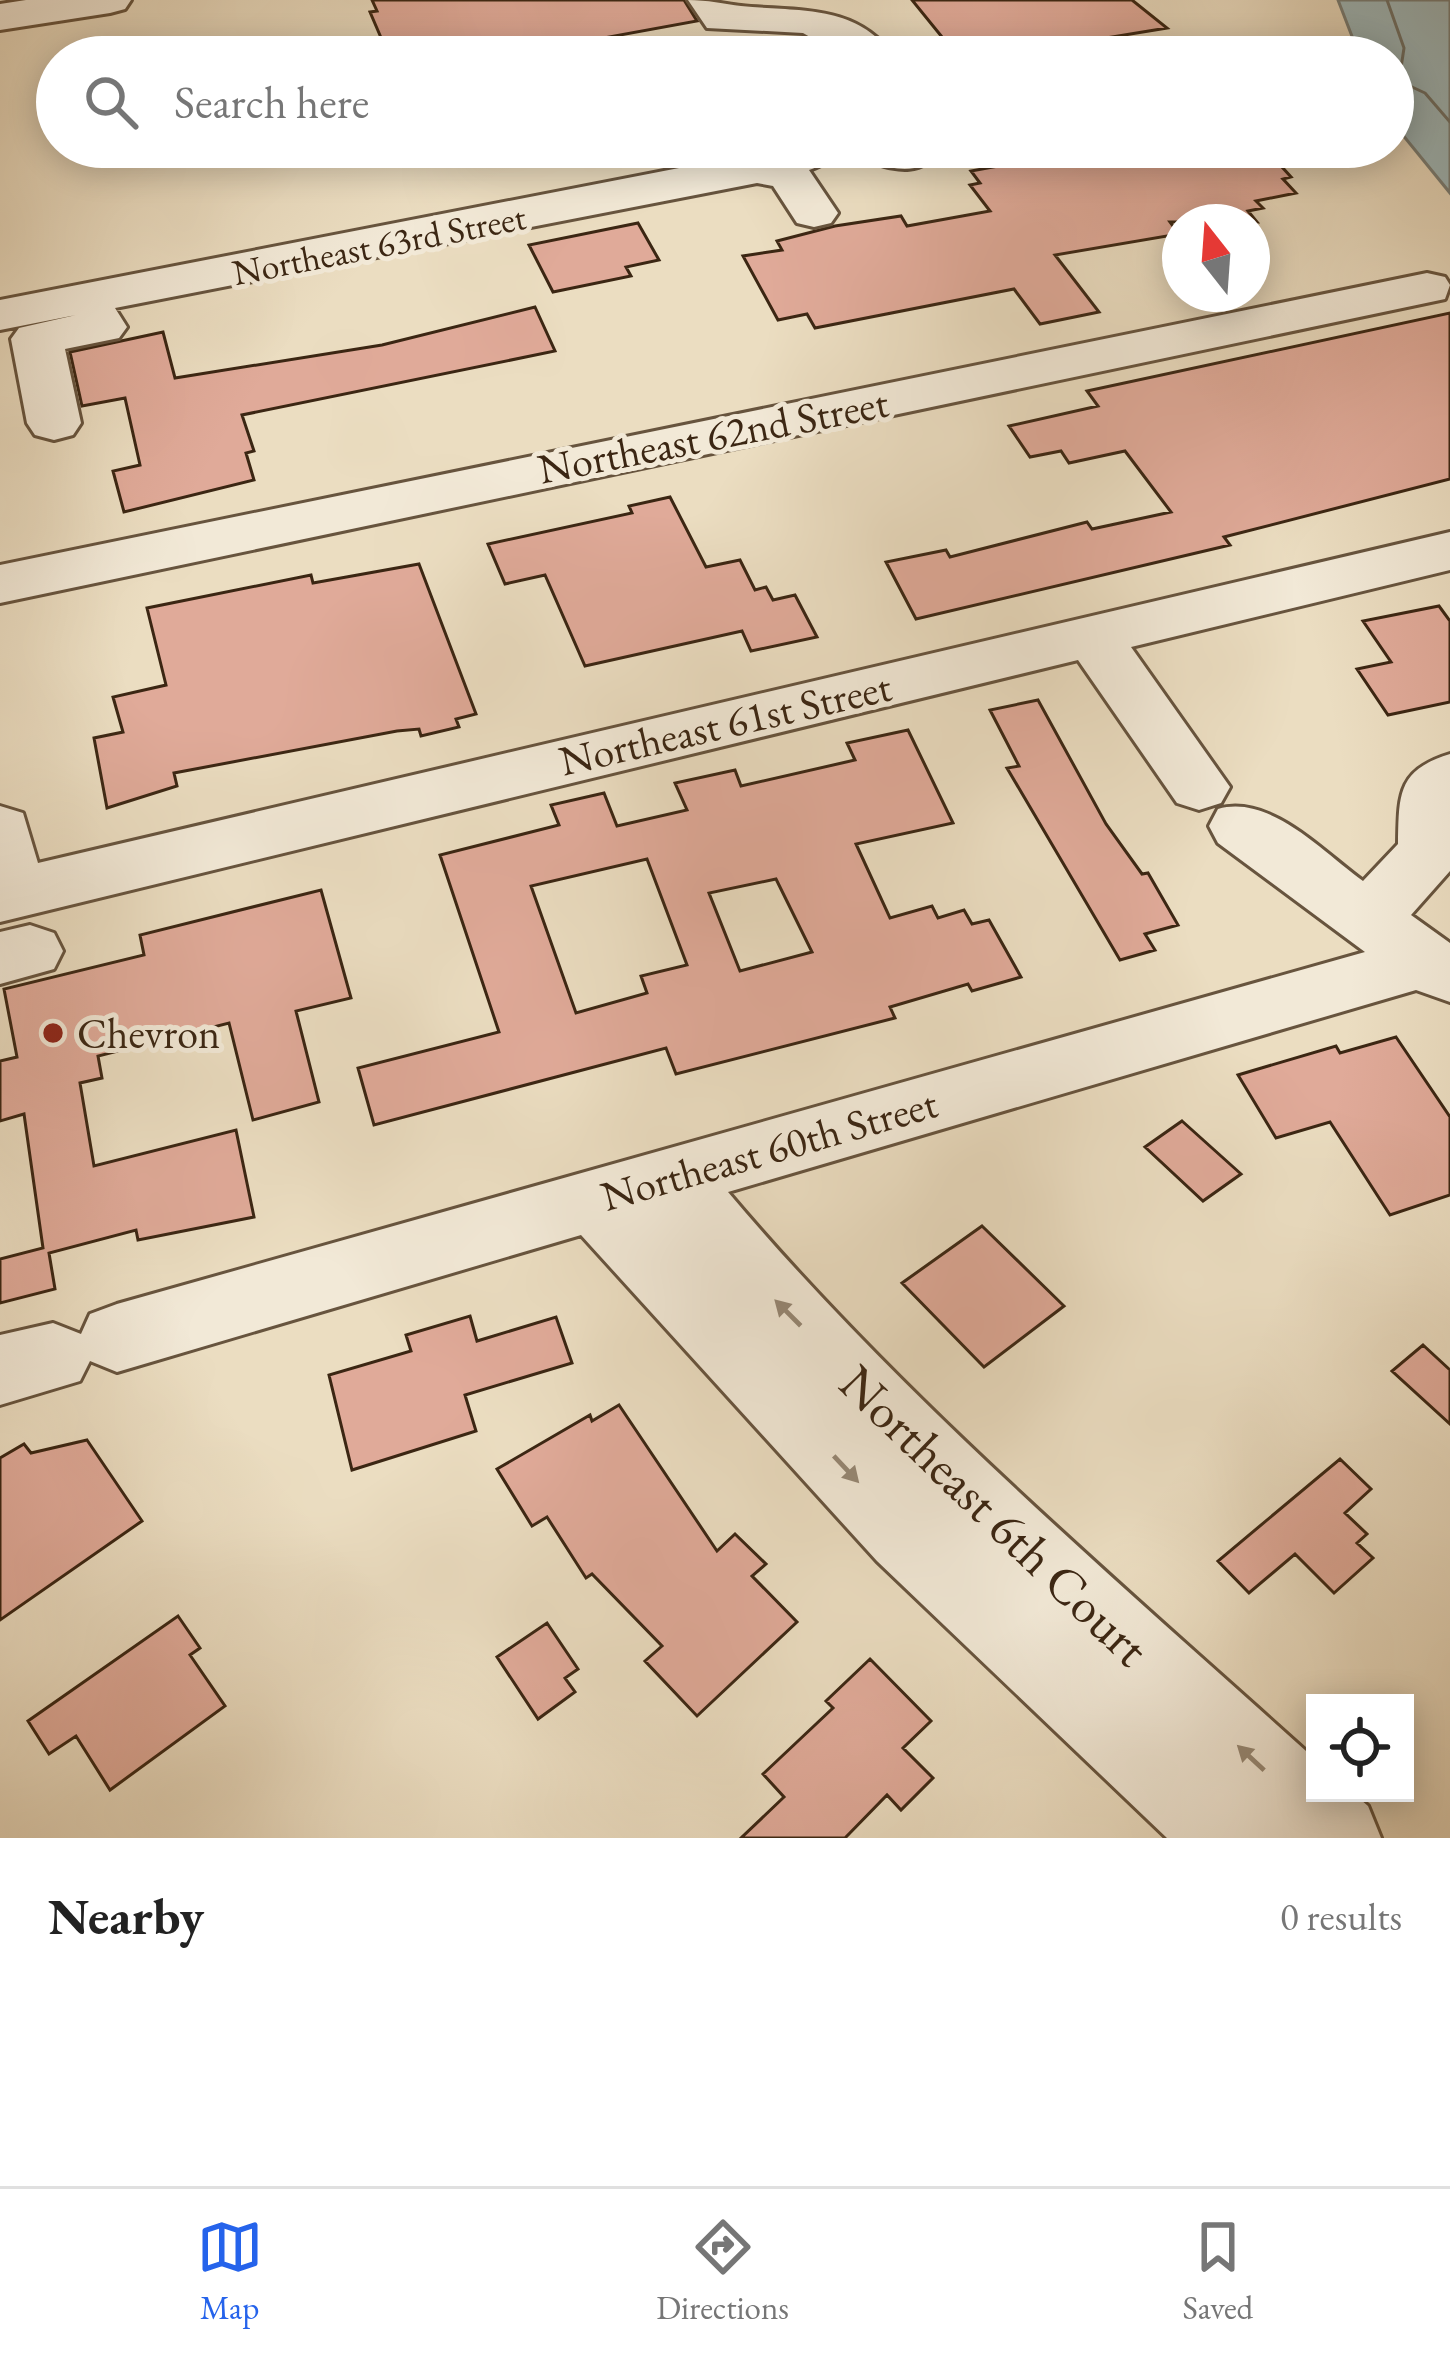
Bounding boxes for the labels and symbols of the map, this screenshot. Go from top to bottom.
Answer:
street label: Northeast 63rd Street [228,193,530,296]
north arrow [1162,204,1270,312]
street label: Northeast 62nd Street [533,375,893,496]
street label: Northeast 61st Street [554,659,896,788]
place label: Chevron [77,1006,220,1061]
marker: Chevron [40,1020,66,1046]
street label: Northeast 60th Street [595,1075,944,1224]
one-way arrow [775,1299,803,1328]
street label: Northeast 6th Court [826,1350,1164,1680]
one-way arrow [831,1454,859,1483]
one-way arrow [1236,1745,1265,1773]

